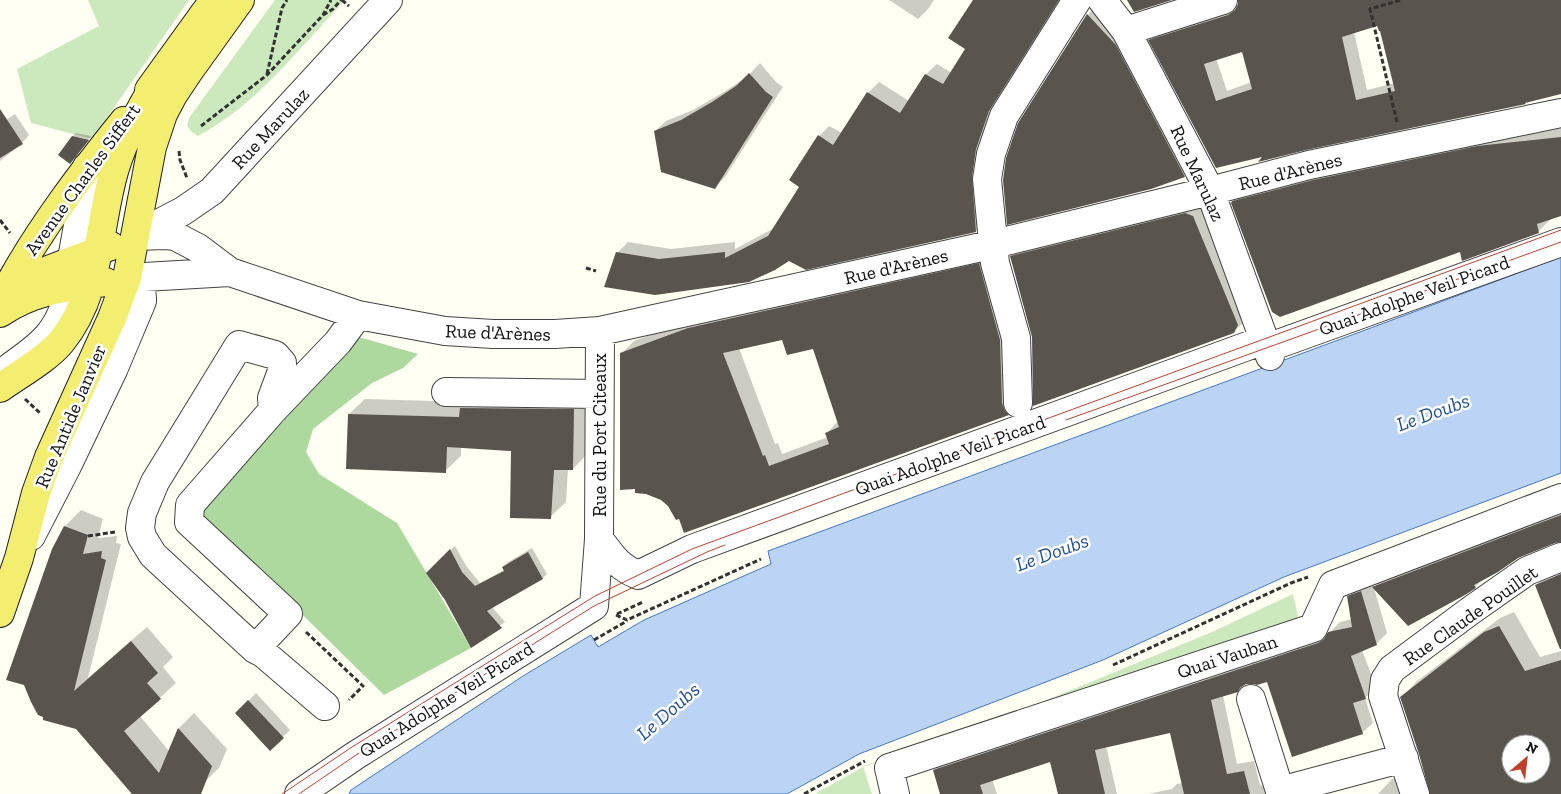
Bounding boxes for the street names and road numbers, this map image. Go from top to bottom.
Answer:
street label: Rue Marulaz [227,83,314,174]
street label: Avenue Charles Siffert [20,99,145,260]
street label: Rue Marulaz [1165,122,1230,225]
street label: Rue d'Arènes [1236,148,1344,195]
street label: Rue d'Arènes [842,243,950,290]
street label: Quai Adolphe Veil Picard [1316,250,1513,341]
street label: Rue d'Arènes [445,319,551,346]
street label: Rue Antide Janvier [30,341,111,491]
street label: Rue du Port Citeaux [588,353,611,517]
street label: Quai Adolphe Veil Picard [852,410,1049,501]
street label: Rue Claude Pouillet [1399,560,1542,670]
street label: Quai Vauban [1174,629,1280,683]
street label: Quai Adolphe Veil Picard [355,636,538,762]

